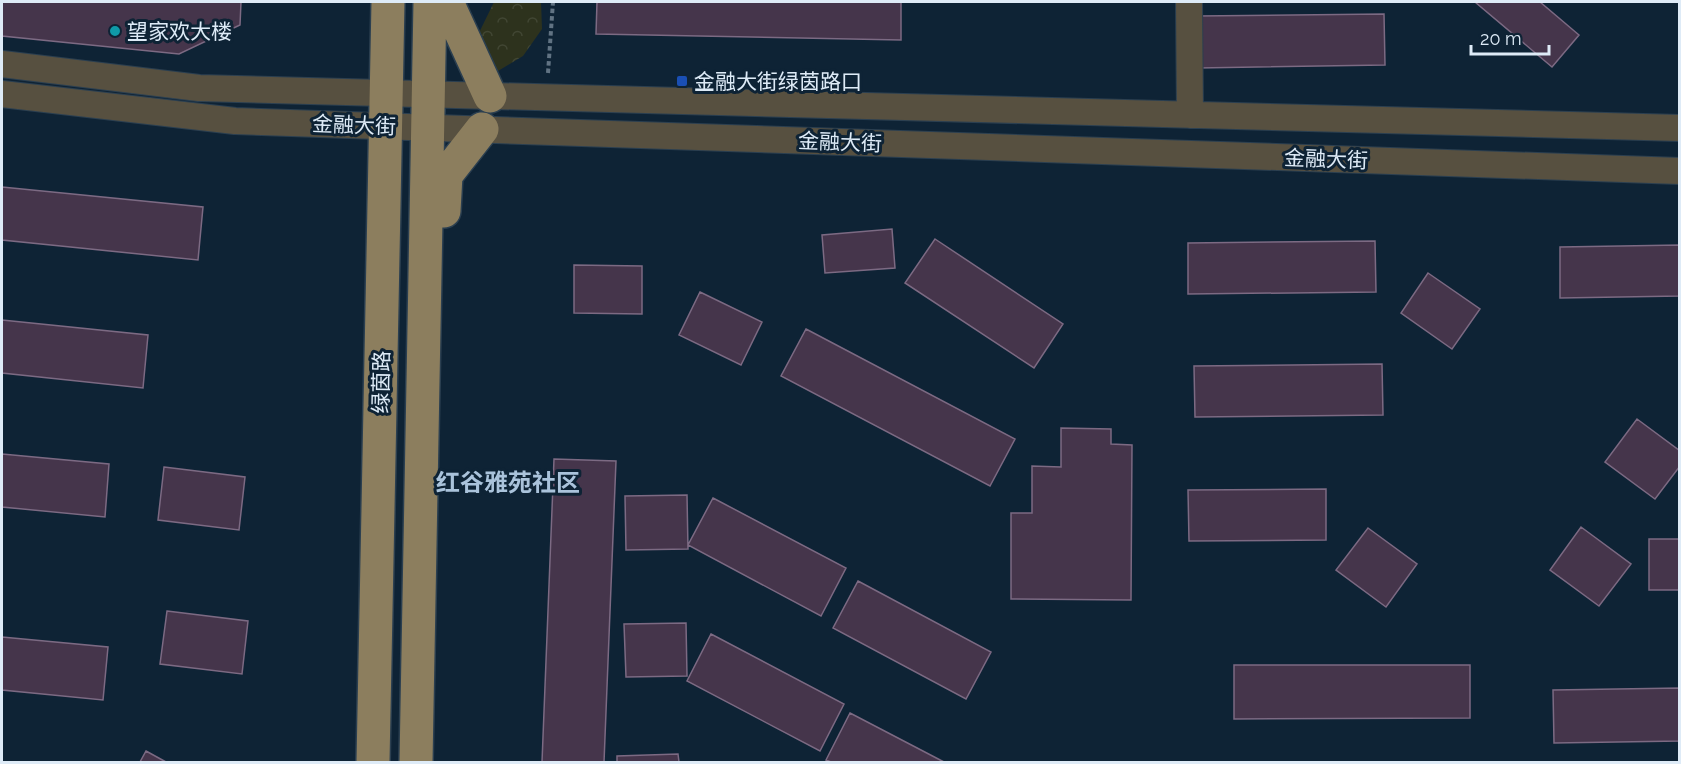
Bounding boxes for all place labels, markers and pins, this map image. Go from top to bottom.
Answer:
place label: 望家欢大楼 [127,19,232,44]
marker: 望家欢大楼 [108,24,122,38]
place label: 金融大街绿茵路口 [694,69,862,94]
marker: 金融大街绿茵路口 [675,74,689,88]

